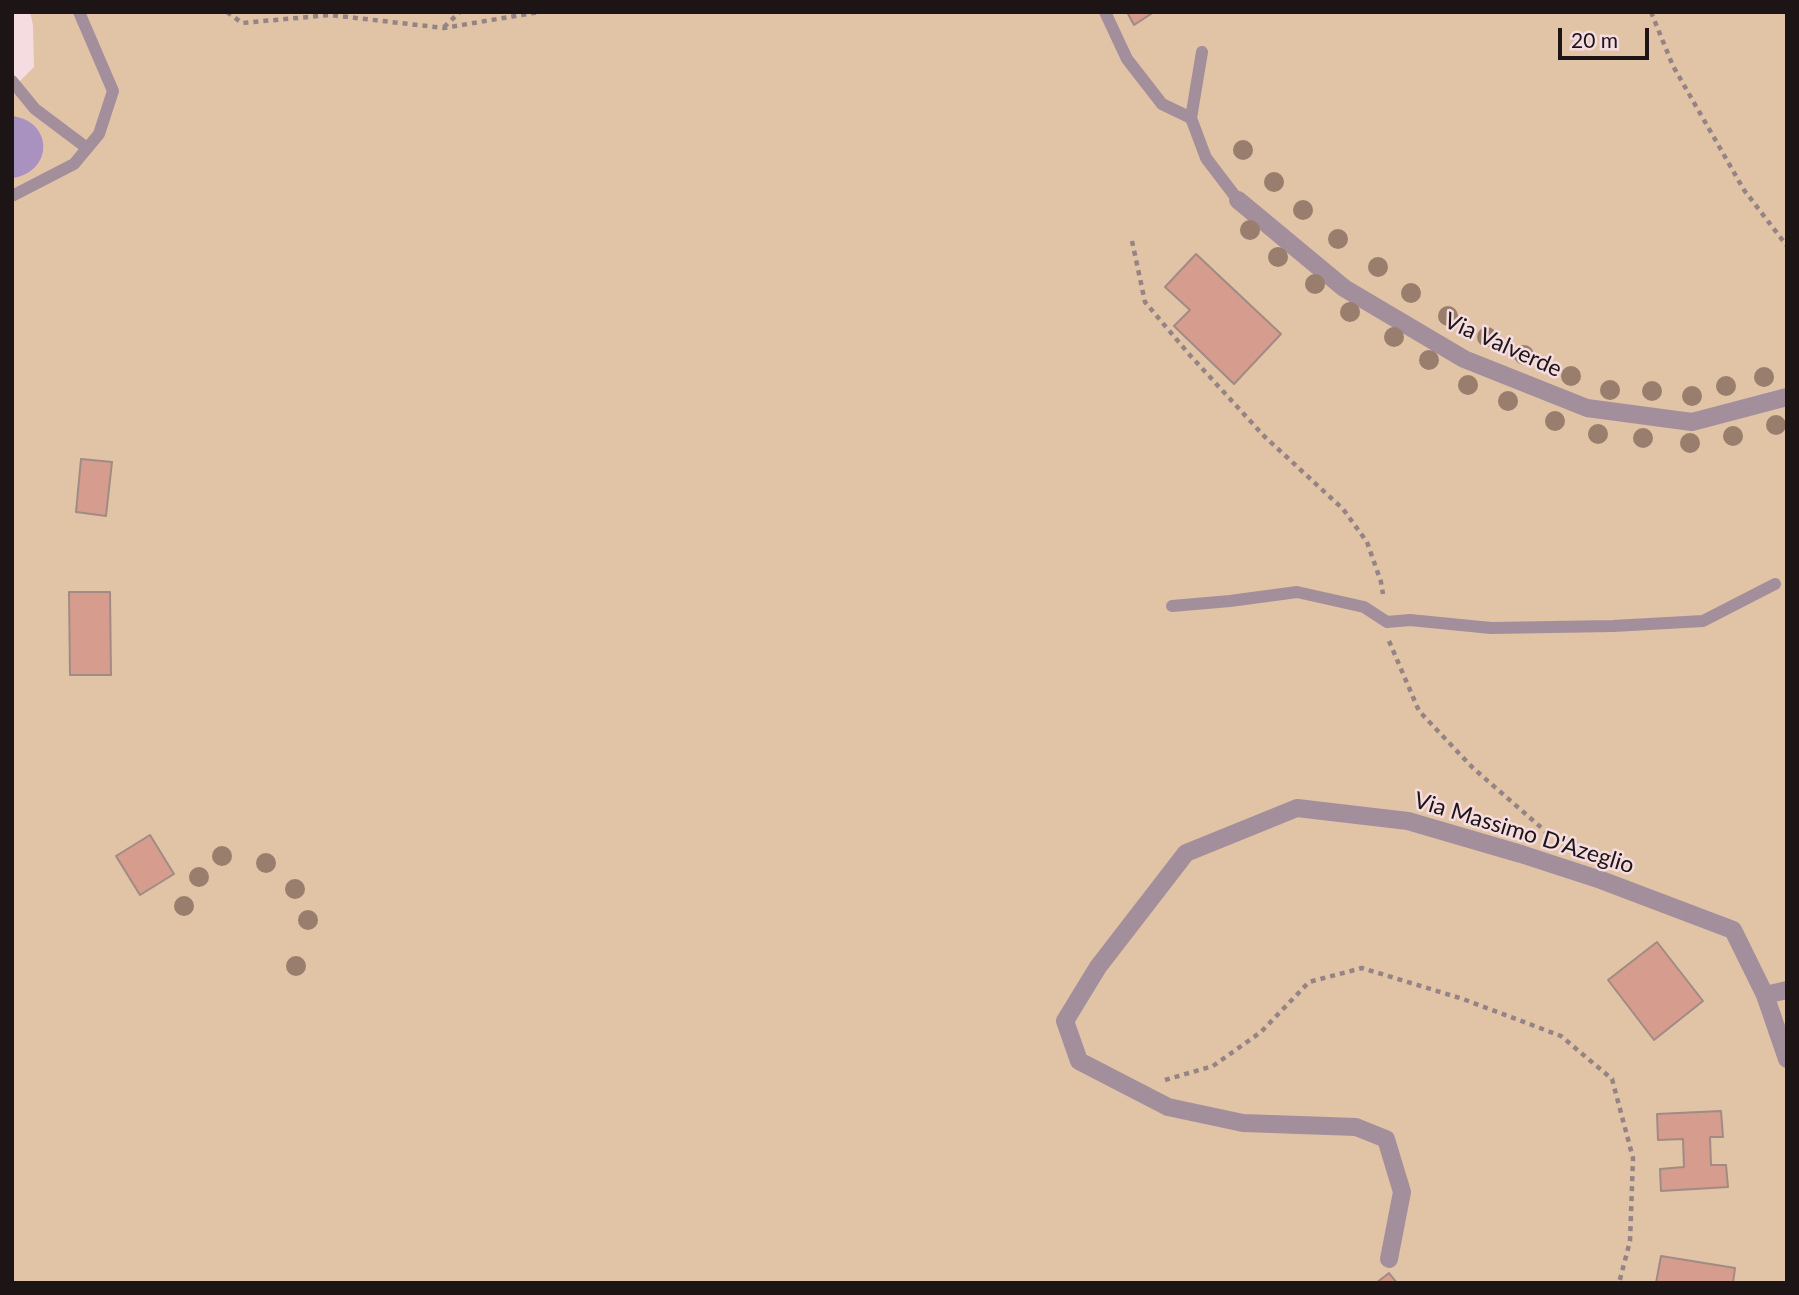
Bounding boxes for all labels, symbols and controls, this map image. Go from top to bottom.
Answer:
scale bar [1561,14,1652,58]
text: 20 m [1571,27,1618,52]
street label: Via Valverde [1440,307,1566,383]
street label: Via Massimo D'Azeglio [1411,786,1637,880]

